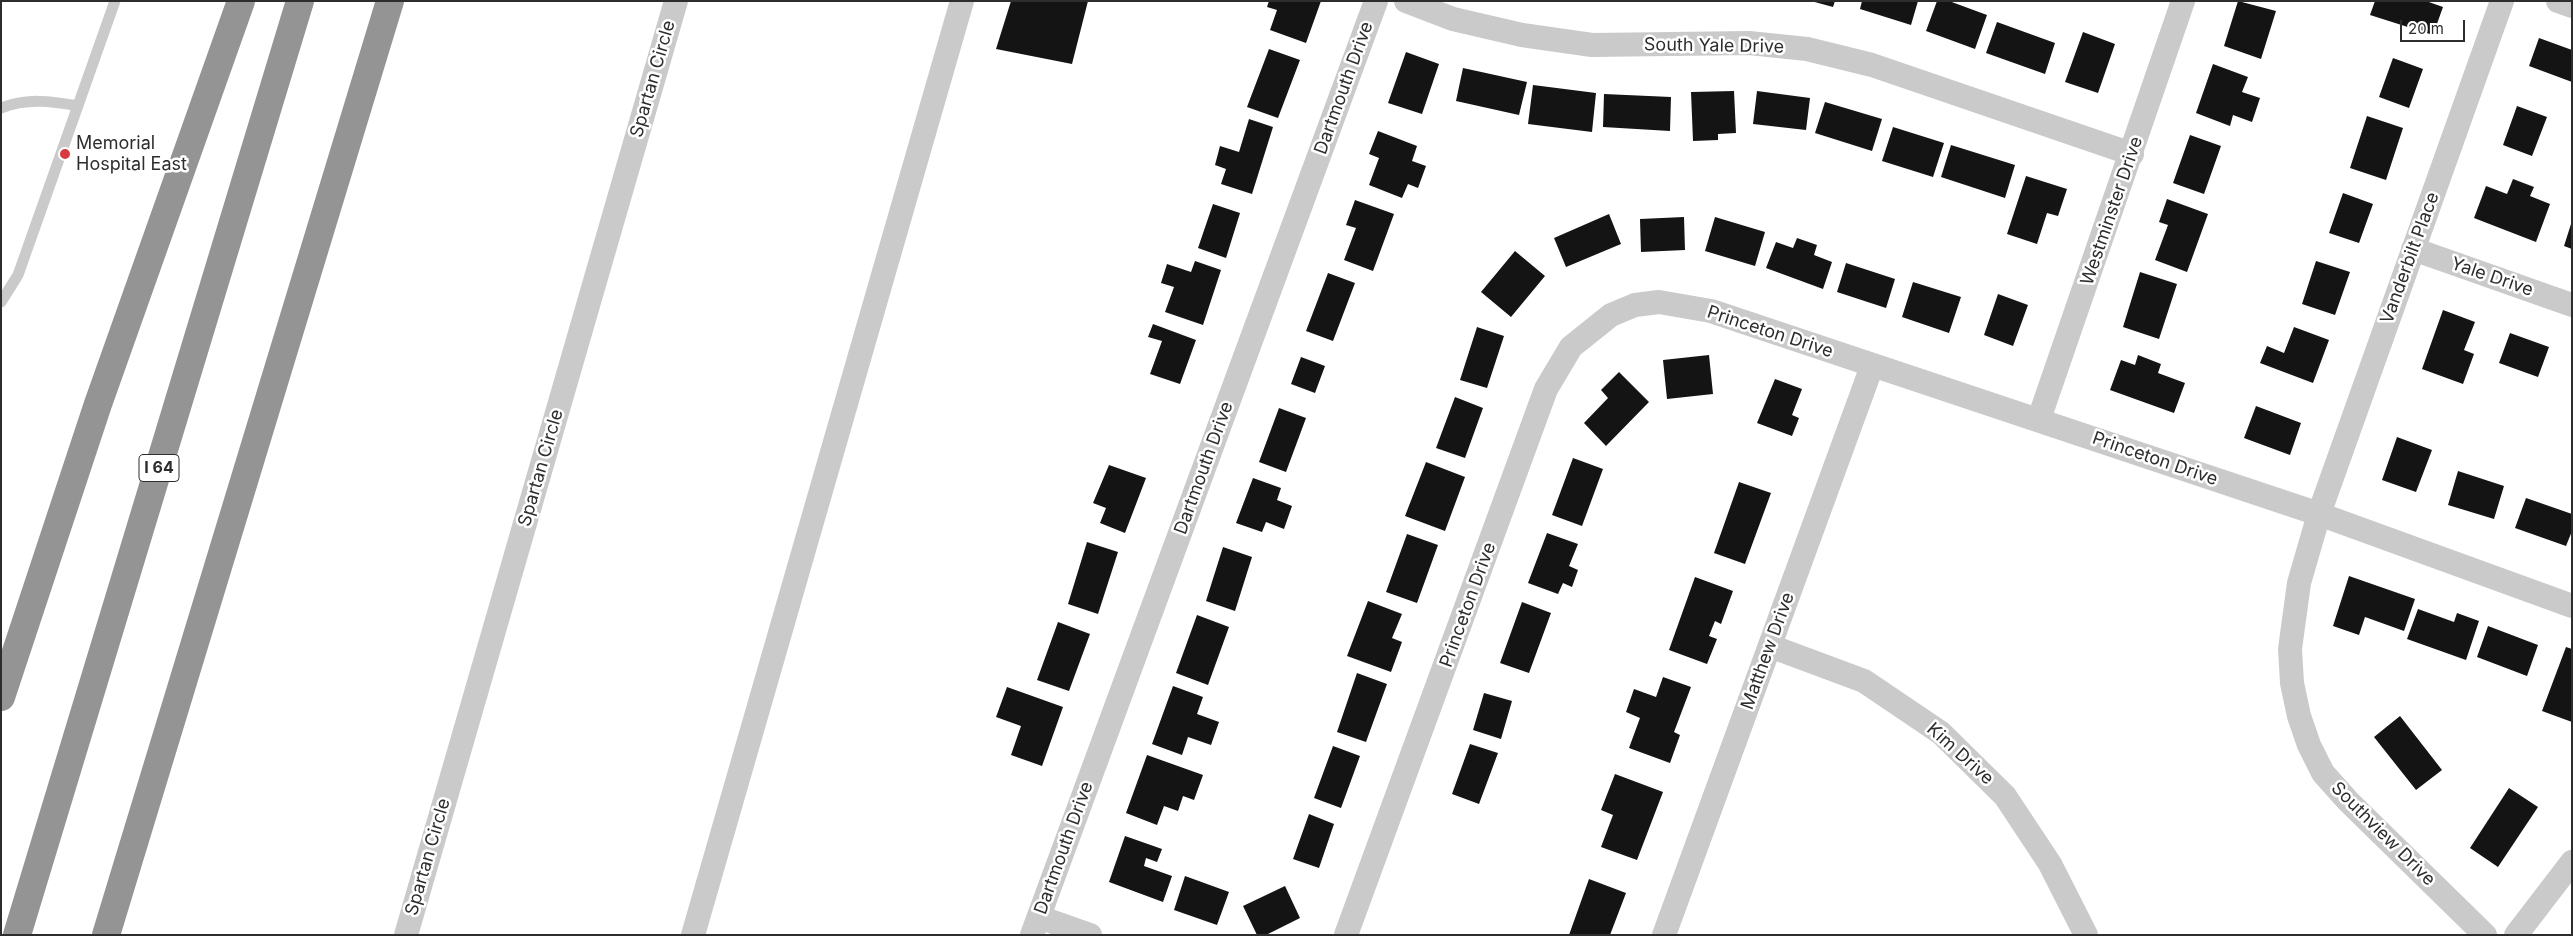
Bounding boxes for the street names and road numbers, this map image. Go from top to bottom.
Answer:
street label: Spartan Circle [626,18,680,140]
street label: Dartmouth Drive [1310,19,1378,157]
street label: South Yale Drive [1644,34,1784,58]
street label: Westminster Drive [2076,134,2148,288]
street label: Vanderbilt Place [2376,189,2444,327]
street label: Yale Drive [2448,253,2536,301]
street label: Princeton Drive [1704,301,1836,363]
street label: Dartmouth Drive [1170,399,1238,537]
street label: Spartan Circle [514,407,568,529]
street label: Princeton Drive [2089,427,2221,491]
road number: I 64 [139,454,179,482]
street label: Princeton Drive [1435,540,1501,670]
street label: Matthew Drive [1737,590,1799,712]
street label: Kim Drive [1922,718,1998,790]
street label: Southview Drive [2326,777,2440,891]
street label: Dartmouth Drive [1030,779,1098,917]
street label: Spartan Circle [401,796,455,918]

